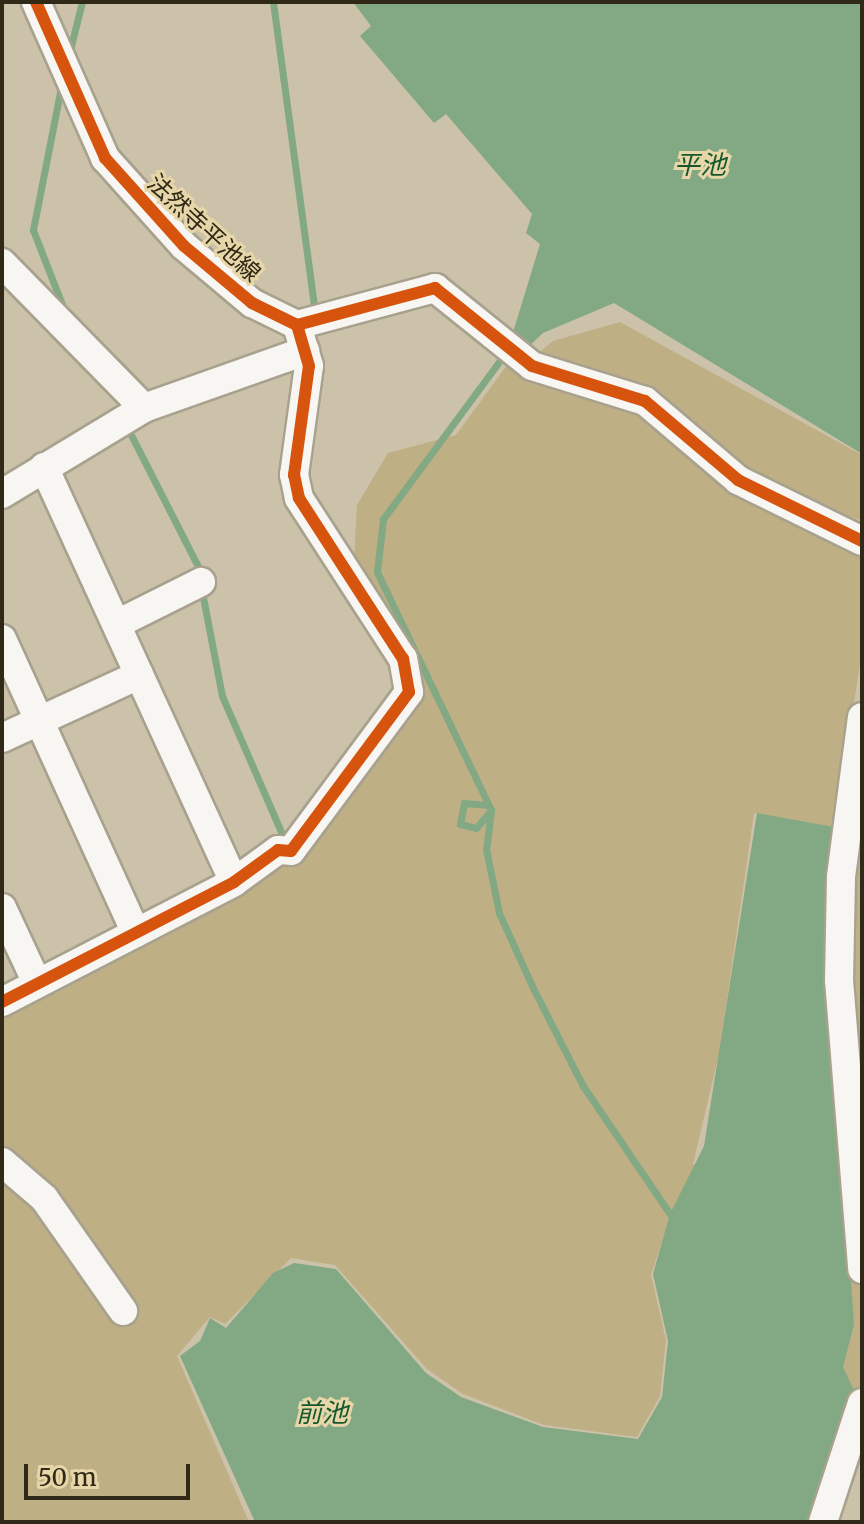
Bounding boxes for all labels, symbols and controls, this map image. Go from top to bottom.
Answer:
water label: 平池 [674,149,726,181]
street label: 法然寺平池線 [142,168,266,288]
water label: 前池 [296,1397,348,1429]
scale bar [28,1448,194,1498]
text: 50 m [38,1462,97,1493]

